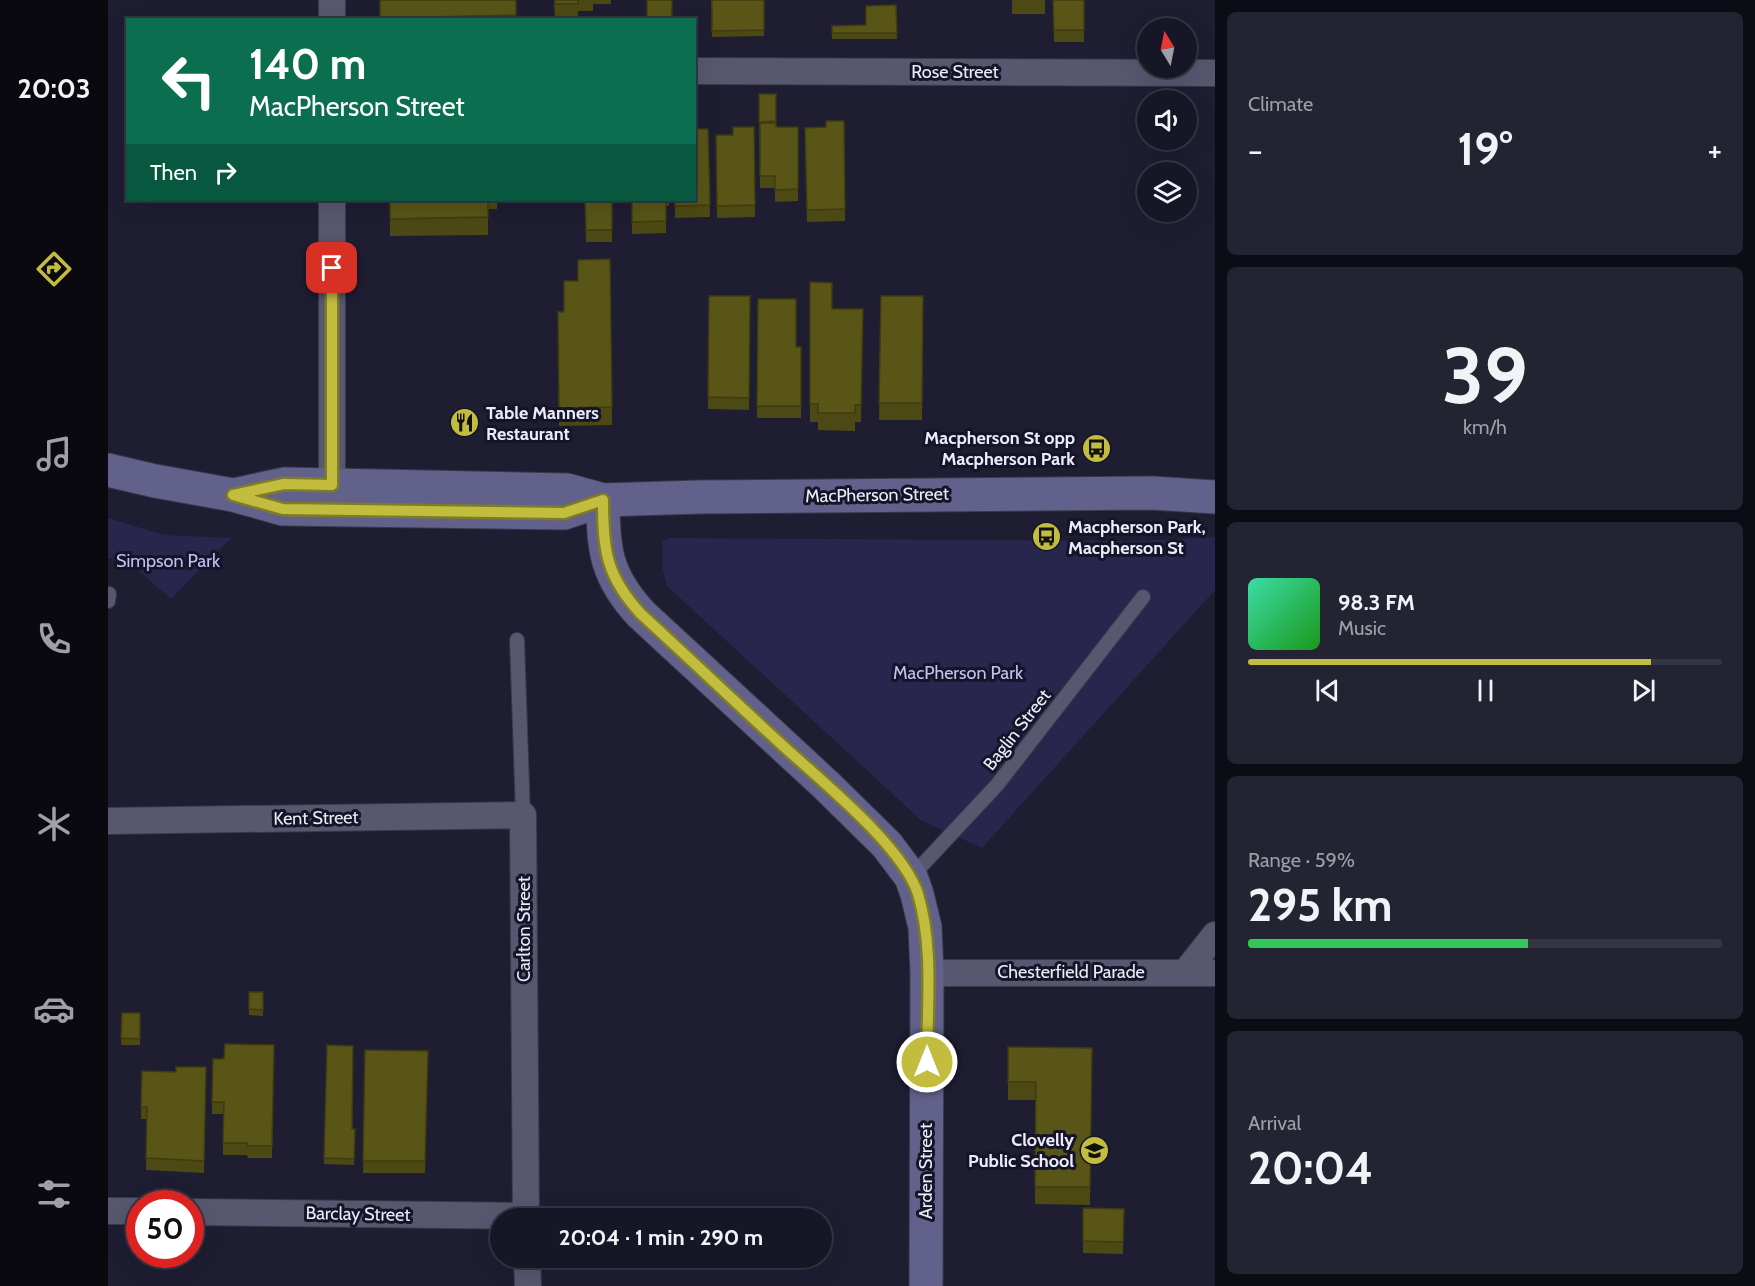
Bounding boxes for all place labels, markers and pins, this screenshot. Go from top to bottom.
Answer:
pin [306,242,357,293]
place label: Table Manners Restaurant [486,402,599,445]
restaurant icon: Table Manners Restaurant [449,407,481,439]
place label: Macpherson St opp Macpherson Park [924,427,1075,470]
bus stop icon: Macpherson St opp Macpherson Park [1080,432,1112,464]
place label: Macpherson Park, Macpherson St [1068,516,1206,559]
bus stop icon: Macpherson Park, Macpherson St [1031,521,1063,553]
place label: Clovelly Public School [968,1129,1074,1172]
school or university icon: Clovelly Public School [1079,1134,1111,1166]

